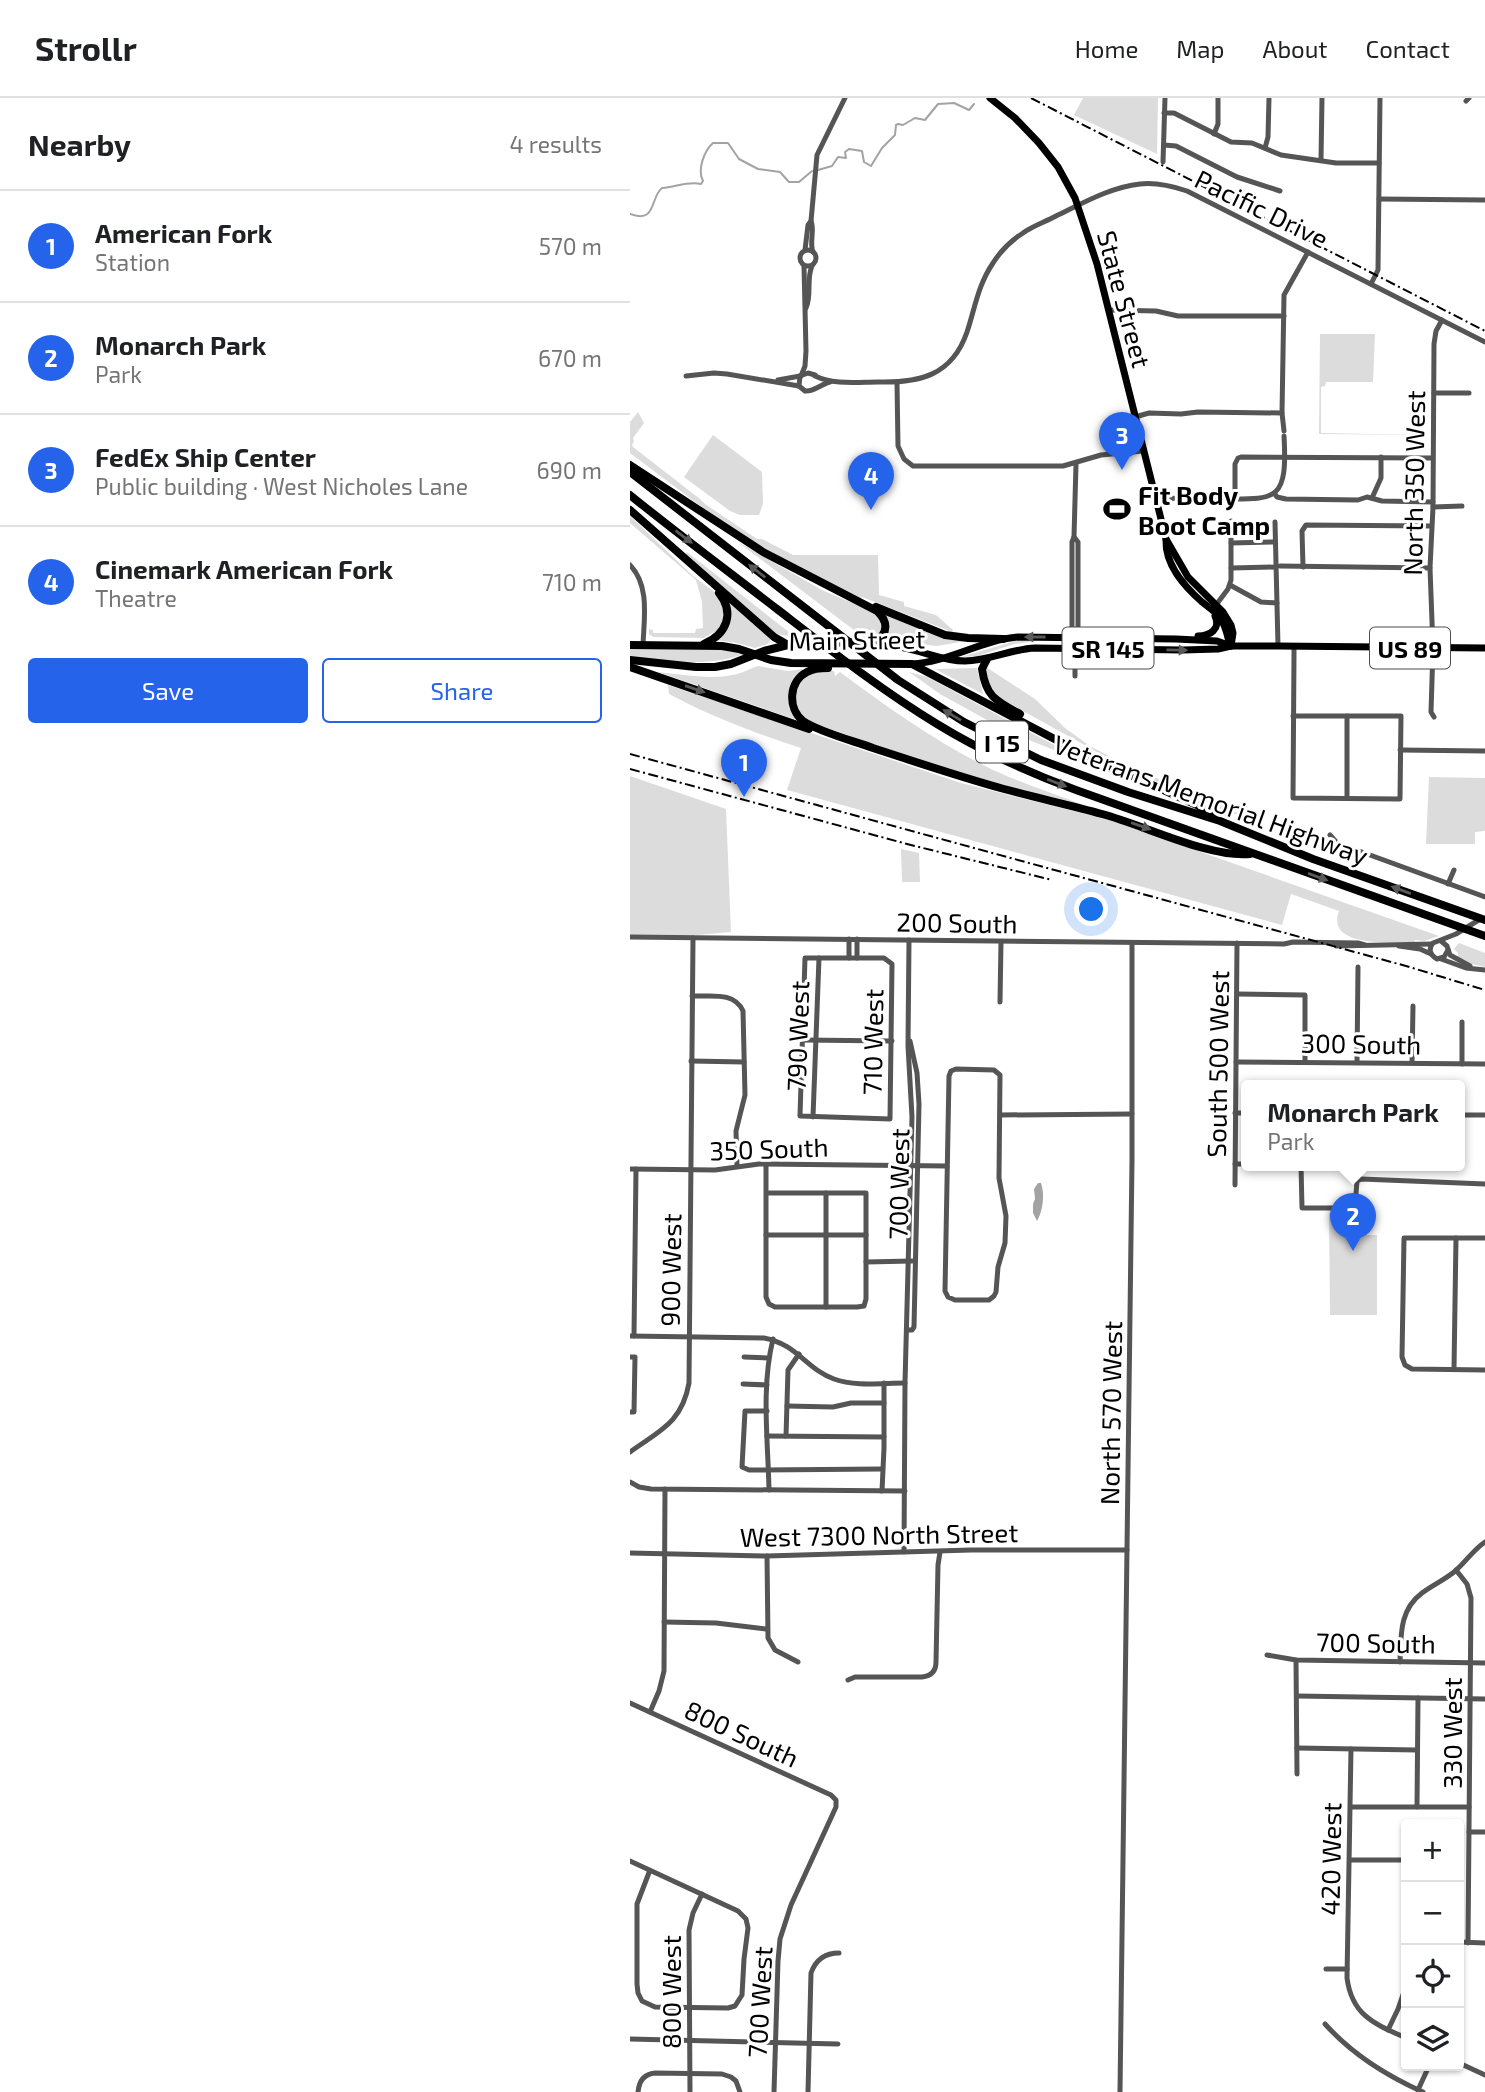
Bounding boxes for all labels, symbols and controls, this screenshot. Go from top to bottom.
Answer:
text: Strollr [35,28,137,68]
text: Home [1075,34,1138,63]
text: Map [1176,34,1224,63]
text: About [1262,34,1328,63]
text: Contact [1366,34,1450,63]
text: Nearby [28,126,131,162]
text: 4 results [510,130,602,158]
street label: Pacific Drive [1190,162,1334,254]
text: American Fork [95,217,272,248]
street label: State Street [1092,227,1158,371]
text: 1 [46,232,56,260]
text: 570 m [539,232,602,260]
text: Station [95,248,170,276]
text: Monarch Park [95,329,266,360]
text: 2 [44,344,58,372]
text: 670 m [538,344,602,372]
text: Park [95,360,142,388]
street label: North 350 West [1396,390,1430,576]
pin: 3 [1099,412,1145,470]
text: FedEx Ship Center [95,441,316,472]
pin: 4 [848,452,894,510]
text: 3 [44,456,58,484]
text: 690 m [537,456,602,484]
text: Public building · West Nicholes Lane [95,472,468,500]
place label: Fit Body Boot Camp [1138,479,1270,540]
sports icon: Fit Body Boot Camp [1102,494,1132,524]
one-way arrow [675,530,693,544]
text: Cinemark American Fork [95,553,393,584]
one-way arrow [748,565,766,579]
text: 4 [44,568,58,596]
text: 710 m [542,568,602,596]
text: Theatre [95,584,177,612]
street label: Main Street [788,622,926,656]
road number: SR 145 [1063,628,1154,668]
road number: US 89 [1370,628,1450,668]
one-way arrow [1023,631,1045,643]
one-way arrow [1166,644,1188,656]
button: Save [28,658,308,723]
button: Share [322,658,602,723]
one-way arrow [684,684,705,695]
one-way arrow [942,709,961,721]
road number: I 15 [976,722,1028,762]
street label: Veterans Memorial Highway [1049,728,1373,871]
pin: 1 [721,739,767,797]
one-way arrow [1047,777,1068,788]
one-way arrow [1130,821,1151,832]
one-way arrow [1308,872,1329,883]
one-way arrow [1390,884,1411,895]
your location [1074,892,1108,926]
street label: 200 South [896,905,1018,939]
street label: South 500 West [1200,970,1234,1158]
street label: 790 West [780,980,814,1092]
street label: 710 West [856,989,888,1095]
street label: 300 South [1300,1026,1422,1060]
popup [1241,1080,1465,1171]
text: Monarch Park [1267,1096,1439,1127]
text: Park [1267,1127,1314,1155]
street label: 700 West [882,1128,914,1240]
street label: 350 South [709,1130,829,1166]
pin: 2 [1330,1193,1376,1251]
street label: 900 West [654,1213,686,1327]
street label: North 570 West [1093,1321,1127,1505]
street label: West 7300 North Street [739,1516,1019,1552]
street label: 700 South [1316,1625,1436,1659]
street label: 330 West [1436,1677,1467,1789]
street label: 800 South [680,1693,804,1773]
street label: 420 West [1314,1802,1346,1916]
map controls [1401,1819,1464,2071]
button: + [1401,1819,1464,1882]
button: − [1401,1882,1464,1945]
street label: 800 West [655,1935,686,2049]
street label: 700 West [741,1945,777,2058]
button: locate [1401,1945,1464,2008]
button: layers [1401,2008,1464,2071]

